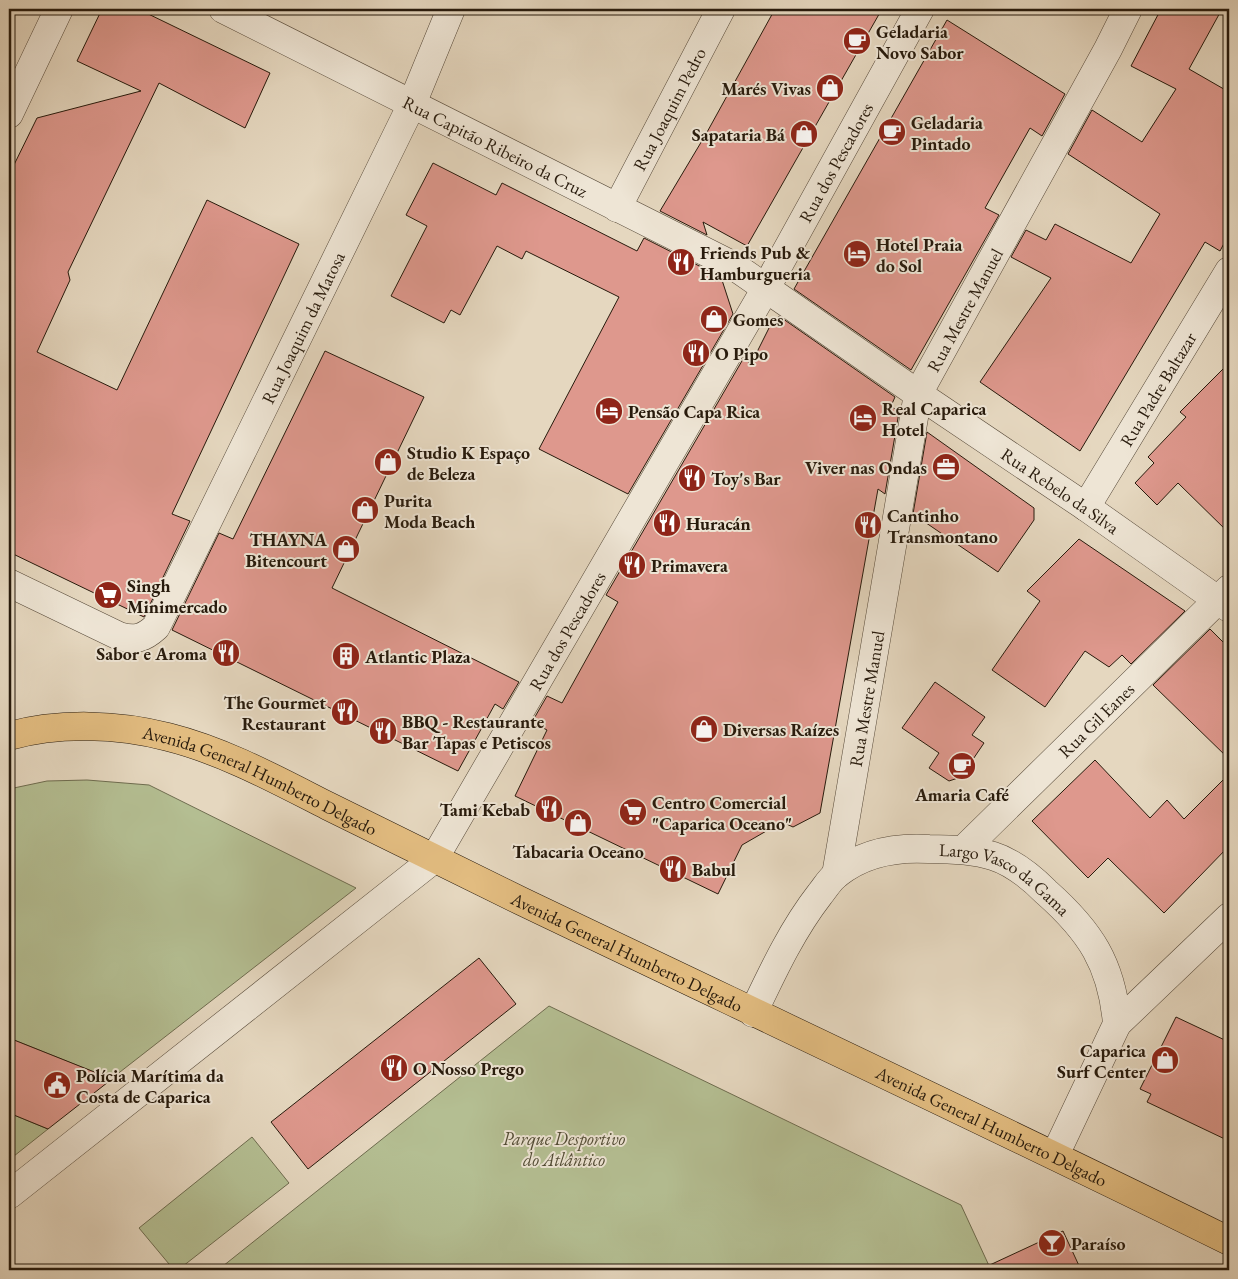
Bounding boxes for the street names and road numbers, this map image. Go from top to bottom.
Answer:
street label: Rua Joaquim Pedro [627,43,711,174]
street label: Rua Capitão Ribeiro da Cruz [399,90,592,202]
street label: Rua dos Pescadores [793,98,878,226]
street label: Rua Mestre Manuel [921,244,1008,376]
street label: Rua Joaquim da Matosa [256,247,350,407]
street label: Rua Padre Baltazar [1114,328,1201,450]
street label: Rua Rebelo da Silva [997,442,1125,539]
street label: Rua dos Pescadores [523,567,610,694]
street label: Rua Mestre Manuel [843,629,889,768]
street label: Rua Gil Eanes [1053,677,1139,762]
street label: Avenida General Humberto Delgado [140,720,381,840]
street label: Largo Vasco da Gama [939,838,1076,921]
street label: Avenida General Humberto Delgado [507,886,747,1017]
street label: Avenida General Humberto Delgado [871,1060,1111,1191]

